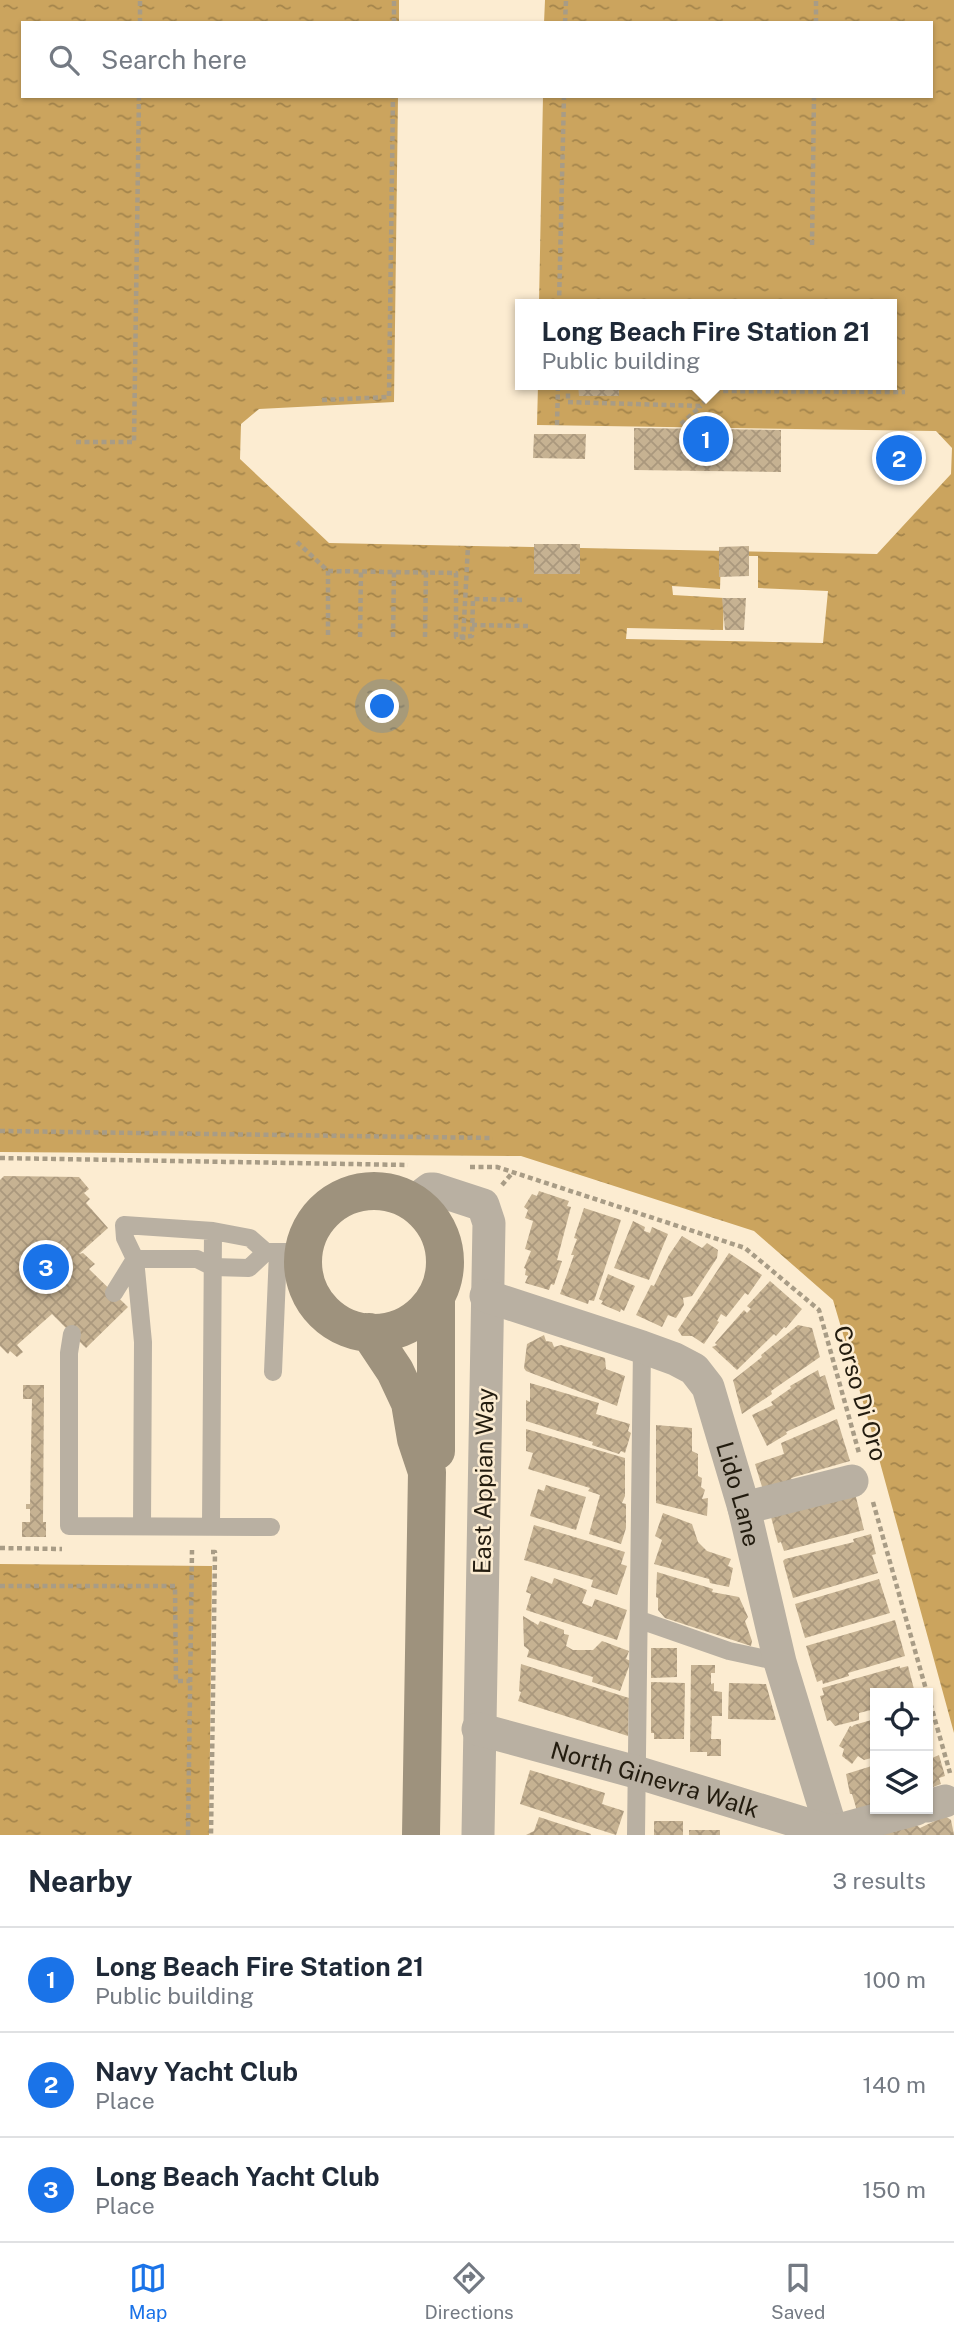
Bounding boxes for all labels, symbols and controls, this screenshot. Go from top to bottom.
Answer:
search box [21,21,933,98]
icon: search [45,41,83,79]
text: Search here [101,44,247,75]
popup [515,299,897,390]
text: Long Beach Fire Station 21 [541,316,871,347]
text: Public building [541,347,700,374]
pin: 1 [683,413,729,465]
pin: 2 [876,432,922,484]
your location [365,689,399,723]
pin: 3 [23,1241,69,1293]
street label: Corso Di Oro [828,1322,894,1464]
street label: East Appian Way [467,1387,499,1574]
street label: Lido Lane [711,1438,767,1549]
map controls [870,1688,933,1814]
button: locate [870,1688,933,1751]
street label: North Ginevra Walk [548,1735,763,1823]
button: layers [870,1751,933,1814]
text: Nearby [28,1863,132,1899]
text: 3 results [832,1867,926,1894]
text: Long Beach Fire Station 21 [95,1951,424,1982]
text: 1 [46,1966,56,1993]
text: 100 m [863,1966,926,1993]
text: Public building [95,1982,254,2009]
text: Navy Yacht Club [95,2056,298,2087]
text: 2 [44,2071,58,2098]
text: 140 m [863,2071,926,2098]
text: Place [95,2087,155,2114]
text: Long Beach Yacht Club [95,2161,380,2192]
text: 3 [43,2176,59,2203]
text: 150 m [862,2176,926,2203]
text: Place [95,2192,155,2219]
tab: Map [129,2259,167,2323]
tab: Directions [424,2259,514,2323]
tab: Saved [771,2259,825,2323]

